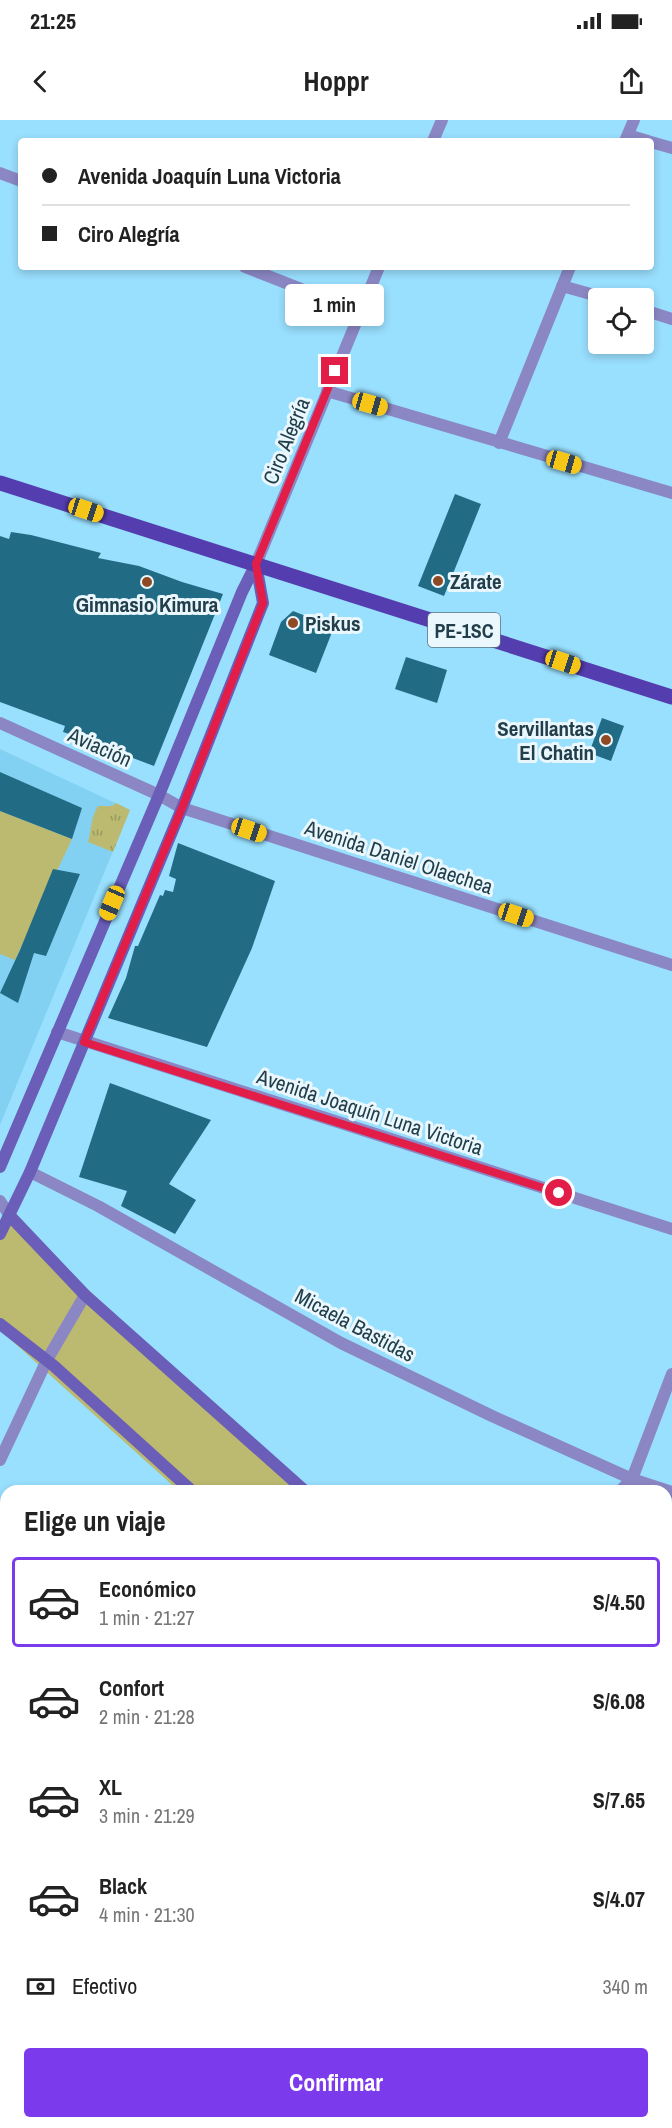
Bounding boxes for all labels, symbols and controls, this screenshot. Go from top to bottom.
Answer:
text: 21:25 [30,6,76,36]
text: Hoppr [303,63,369,99]
icon: back [24,65,57,98]
icon: share [615,65,648,98]
text: Avenida Joaquín Luna Victoria [78,161,341,191]
text: Ciro Alegría [78,219,180,249]
callout: 1 min [286,284,385,326]
map controls [588,288,654,354]
button: locate [588,288,654,354]
text: 1 min [313,291,356,318]
route end [321,357,348,384]
car [350,390,390,418]
street label: Ciro Alegría [256,393,317,489]
car [544,448,584,476]
car [66,496,106,524]
place label: Zárate [450,567,502,596]
marker: Zárate [431,574,445,588]
marker: Gimnasio Kimura [140,575,154,589]
place label: Gimnasio Kimura [76,590,219,619]
place label: Piskus [305,609,361,638]
road number: PE-1SC [428,613,500,647]
marker: Piskus [286,616,300,630]
car [543,648,583,676]
place label: Servillantas El Chatin [497,714,594,767]
street label: Aviación [63,720,136,774]
marker: Servillantas El Chatin [599,733,613,747]
street label: Avenida Daniel Olaechea [300,813,497,901]
car [229,816,269,844]
car [97,883,127,923]
car [496,901,536,929]
street label: Avenida Joaquín Luna Victoria [252,1061,487,1162]
route start [545,1179,572,1206]
street label: Micaela Bastidas [290,1281,420,1369]
text: Elige un viaje [24,1503,166,1539]
text: Económico [99,1574,196,1604]
icon: car [27,1575,81,1629]
text: S/4.50 [593,1587,645,1617]
text: 1 min · 21:27 [99,1604,195,1631]
text: Confort [99,1673,164,1703]
icon: car [27,1674,81,1728]
text: S/6.08 [593,1686,645,1716]
text: 2 min · 21:28 [99,1703,195,1730]
text: XL [99,1772,122,1802]
icon: car [27,1773,81,1827]
text: S/7.65 [593,1785,645,1815]
text: 3 min · 21:29 [99,1802,195,1829]
text: Black [99,1871,147,1901]
icon: car [27,1872,81,1926]
text: S/4.07 [593,1884,645,1914]
text: 4 min · 21:30 [99,1901,195,1928]
icon: cash [24,1970,57,2003]
text: Efectivo [72,1971,137,2001]
text: 340 m [602,1973,648,2000]
button: Confirmar [24,2048,648,2117]

